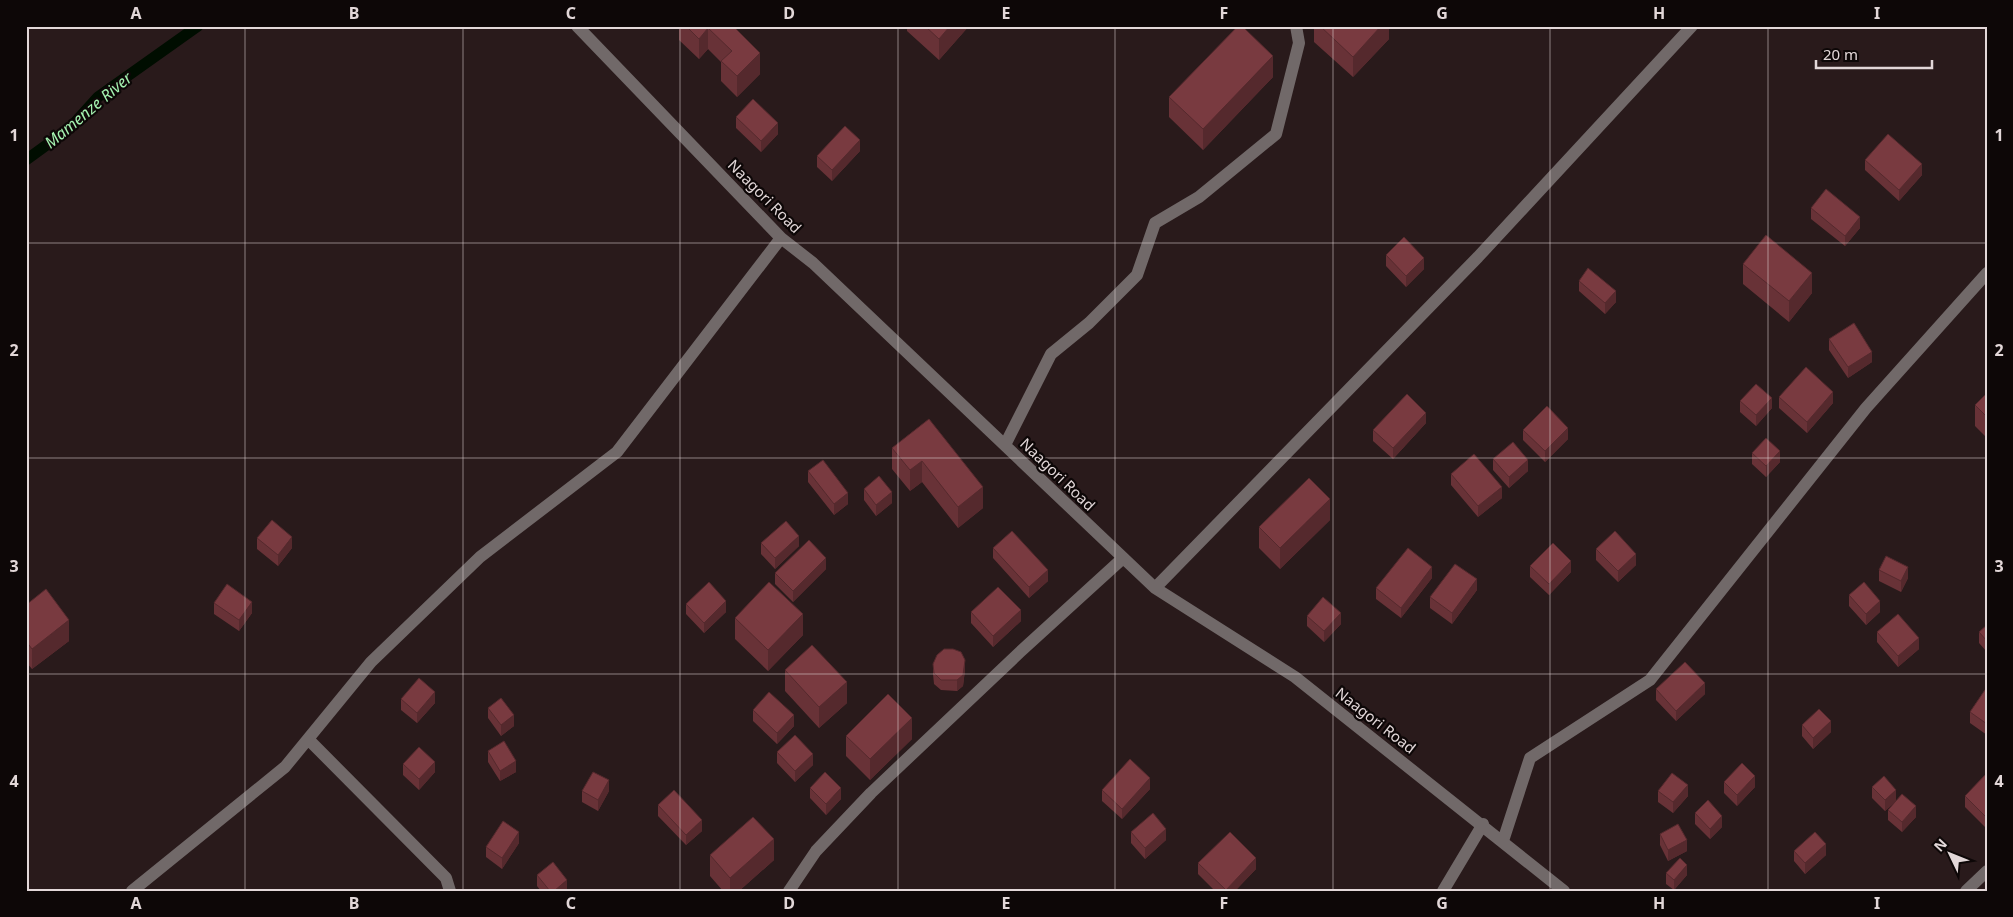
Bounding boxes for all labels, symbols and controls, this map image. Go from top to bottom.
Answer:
text: A [130,2,142,24]
text: B [349,2,359,24]
text: C [566,2,576,24]
text: D [783,2,795,24]
text: E [1002,2,1011,24]
text: F [1220,2,1228,24]
text: G [1436,2,1448,24]
text: H [1653,2,1665,24]
text: I [1874,2,1880,24]
scale bar [1816,38,1932,70]
text: 20 m [1823,44,1858,64]
water label: Mamenze River [39,66,137,153]
text: 1 [9,124,19,146]
text: 1 [1994,124,2004,146]
street label: Naagori Road [724,155,806,237]
text: 2 [9,339,19,361]
text: 2 [1994,339,2004,361]
street label: Naagori Road [1016,433,1100,515]
text: 3 [9,555,19,577]
text: 3 [1994,555,2004,577]
street label: Naagori Road [1332,682,1420,758]
text: 4 [9,770,19,792]
text: 4 [1994,770,2004,792]
north arrow [1926,830,1976,880]
text: N [1929,834,1951,855]
text: A [130,892,142,914]
text: B [349,892,359,914]
text: C [566,892,576,914]
text: D [783,892,795,914]
text: E [1002,892,1011,914]
text: F [1220,892,1228,914]
text: G [1436,892,1448,914]
text: H [1653,892,1665,914]
text: I [1874,892,1880,914]

